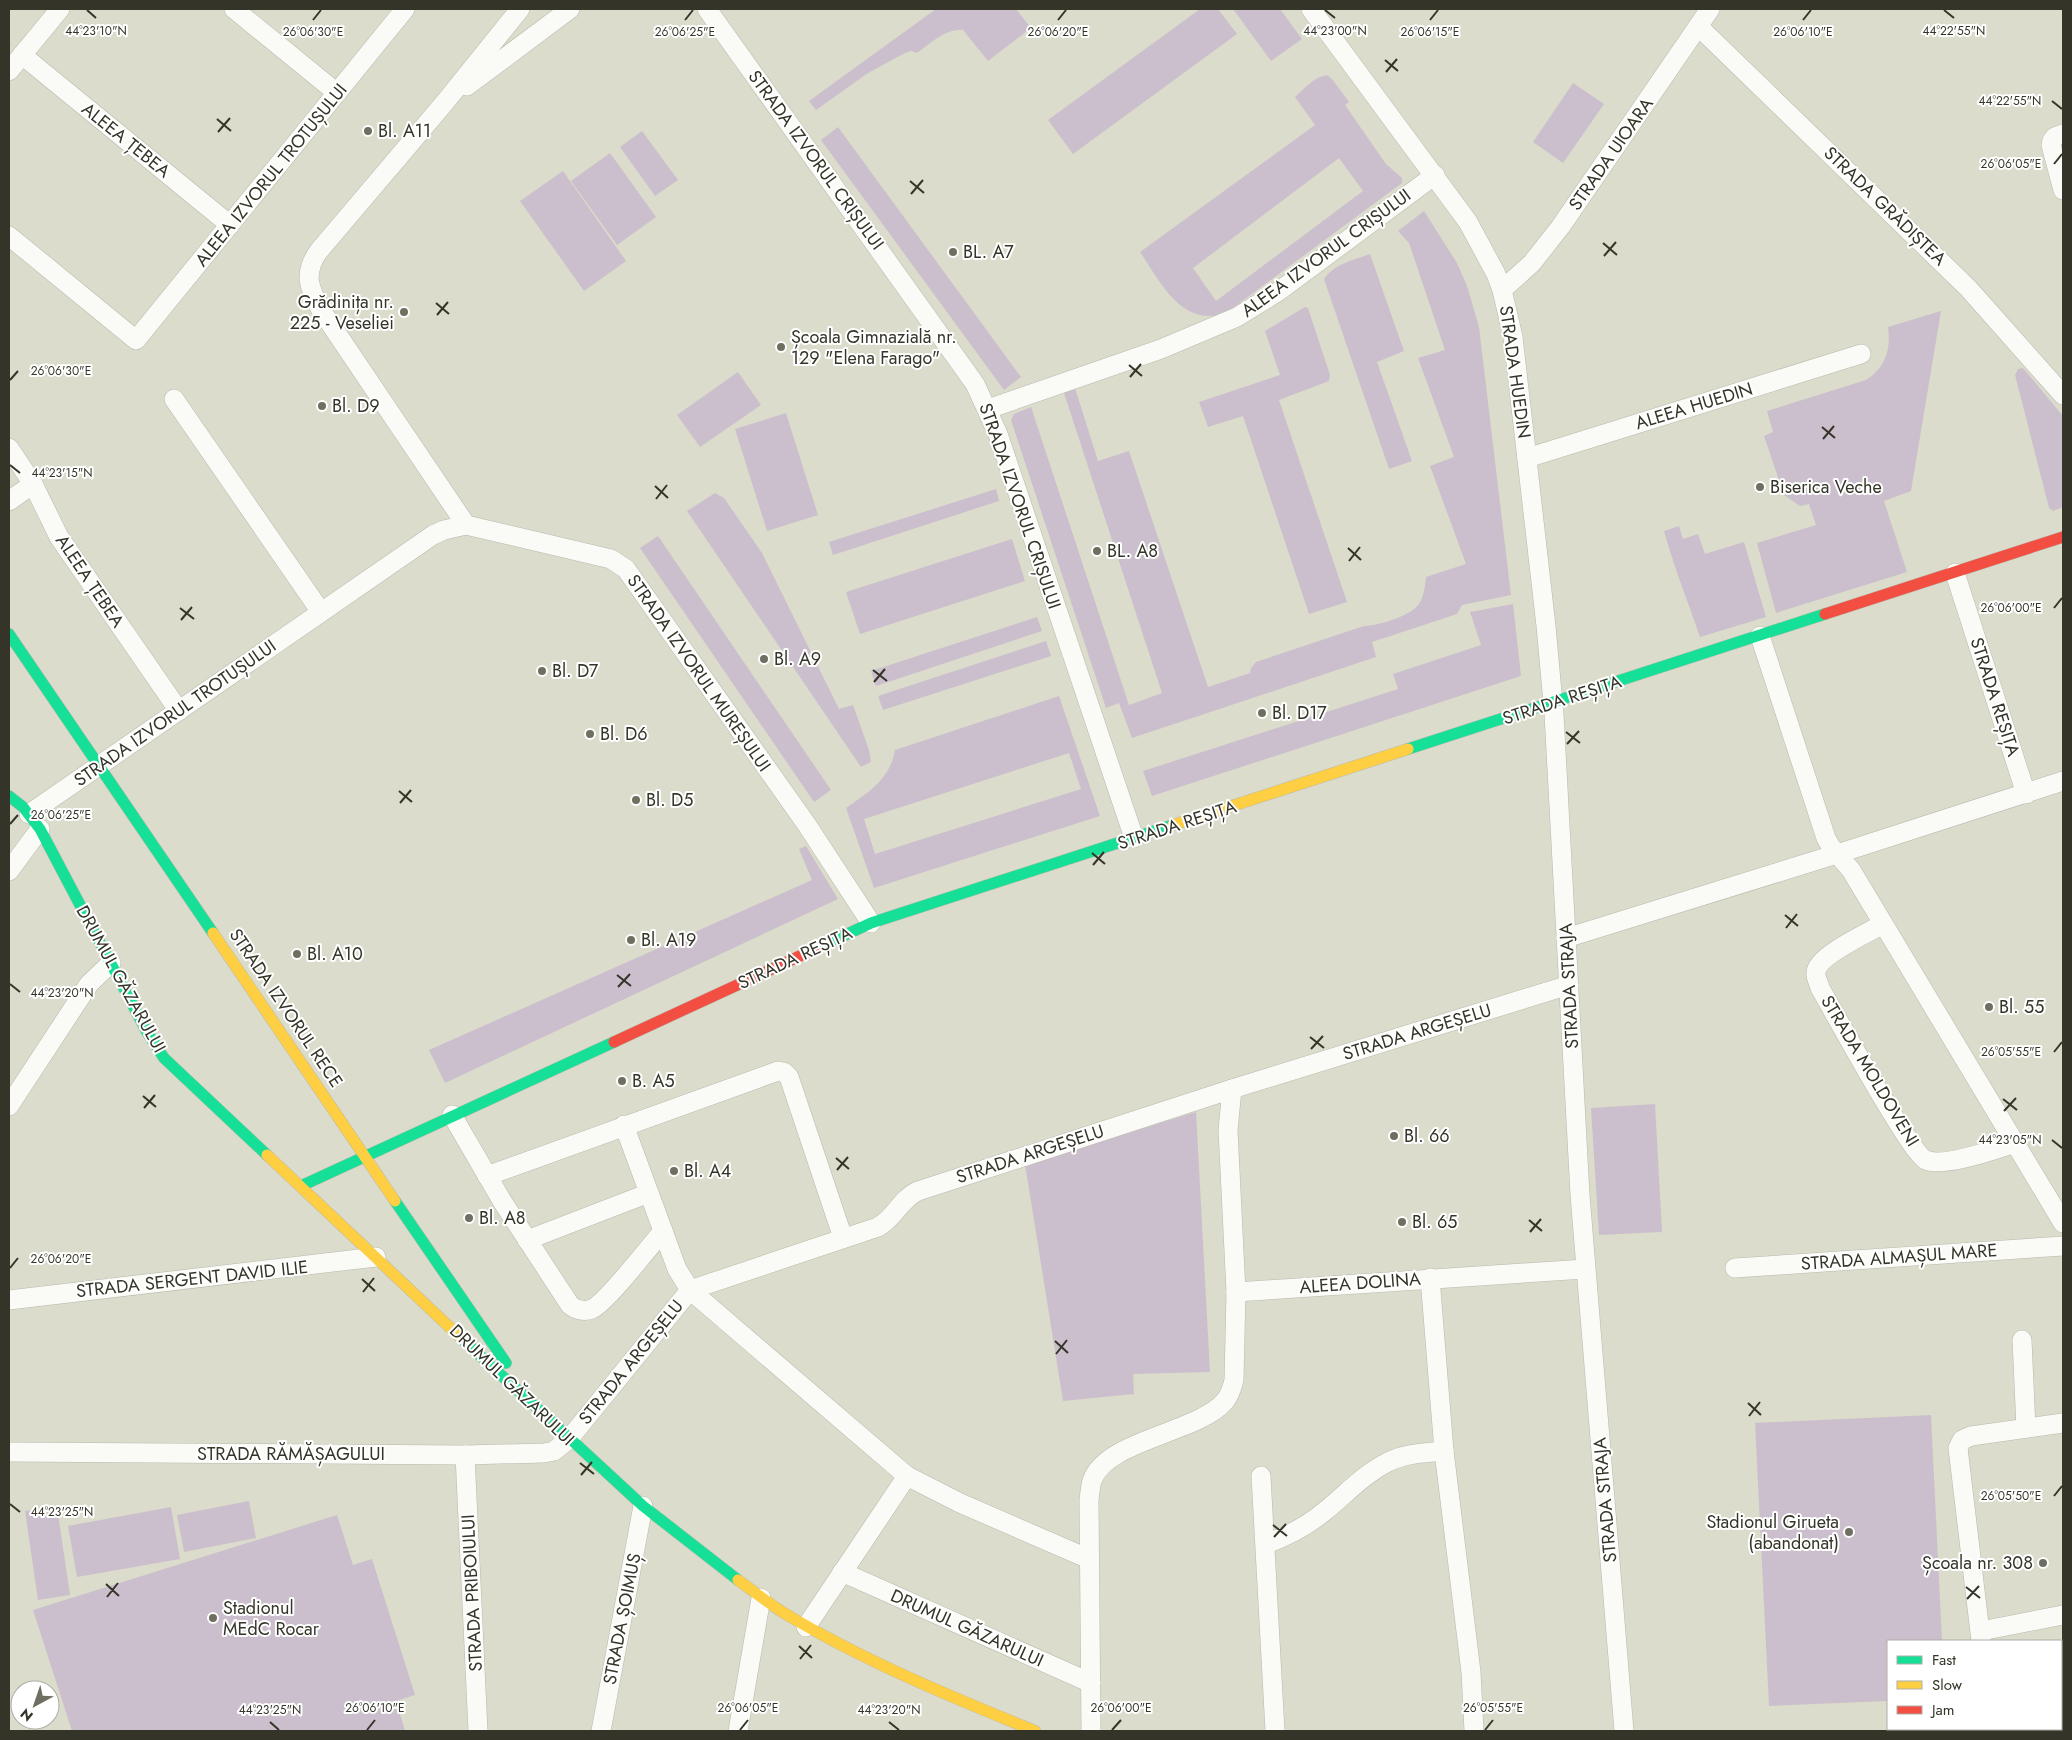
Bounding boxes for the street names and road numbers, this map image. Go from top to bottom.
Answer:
street label: STRADA IZVORUL CRIȘULUI [742,65,890,255]
street label: ALEEA IZVORUL TROTUȘULUI [189,78,353,272]
street label: STRADA UIOARA [1562,92,1660,216]
street label: ALEEA ȚEBEA [76,96,176,184]
street label: STRADA GRĂDIȘTEA [1818,140,1952,272]
street label: ALEEA IZVORUL CRIȘULUI [1236,182,1416,324]
street label: STRADA HUEDIN [1493,304,1537,440]
street label: ALEEA HUEDIN [1632,376,1756,436]
street label: STRADA IZVORUL CRIȘULUI [972,399,1068,613]
street label: ALEEA ȚEBEA [49,529,131,633]
street label: STRADA IZVORUL MUREȘULUI [621,569,777,777]
street label: STRADA IZVORUL TROTUȘULUI [69,633,281,793]
street label: STRADA REȘIȚA [1964,634,2027,760]
street label: STRADA REȘIȚA [1499,668,1625,731]
street label: STRADA REȘIȚA [1114,793,1240,856]
street label: DRUMUL GĂZARULUI [70,901,172,1057]
street label: STRADA REȘIȚA [733,920,857,996]
street label: STRADA IZVORUL RECE [223,923,349,1093]
street label: STRADA STRAJA [1553,923,1585,1049]
street label: STRADA MOLDOVENI [1815,991,1925,1151]
street label: STRADA ARGEȘELU [1340,997,1494,1067]
street label: STRADA ARGEȘELU [953,1118,1107,1190]
street label: STRADA ALMAȘUL MARE [1800,1237,1998,1277]
street label: STRADA SERGENT DAVID ILIE [75,1254,309,1304]
street label: ALEEA DOLINA [1298,1266,1422,1300]
street label: STRADA ARGEȘELU [572,1294,690,1430]
street label: DRUMUL GĂZARULUI [444,1318,580,1452]
street label: STRADA STRAJA [1587,1436,1623,1564]
street label: STRADA RĂMĂȘAGULUI [197,1441,385,1467]
street label: STRADA PRIBOIULUI [455,1514,489,1672]
street label: STRADA ȘOIMUȘ [597,1551,648,1687]
street label: DRUMUL GĂZARULUI [886,1583,1048,1673]

